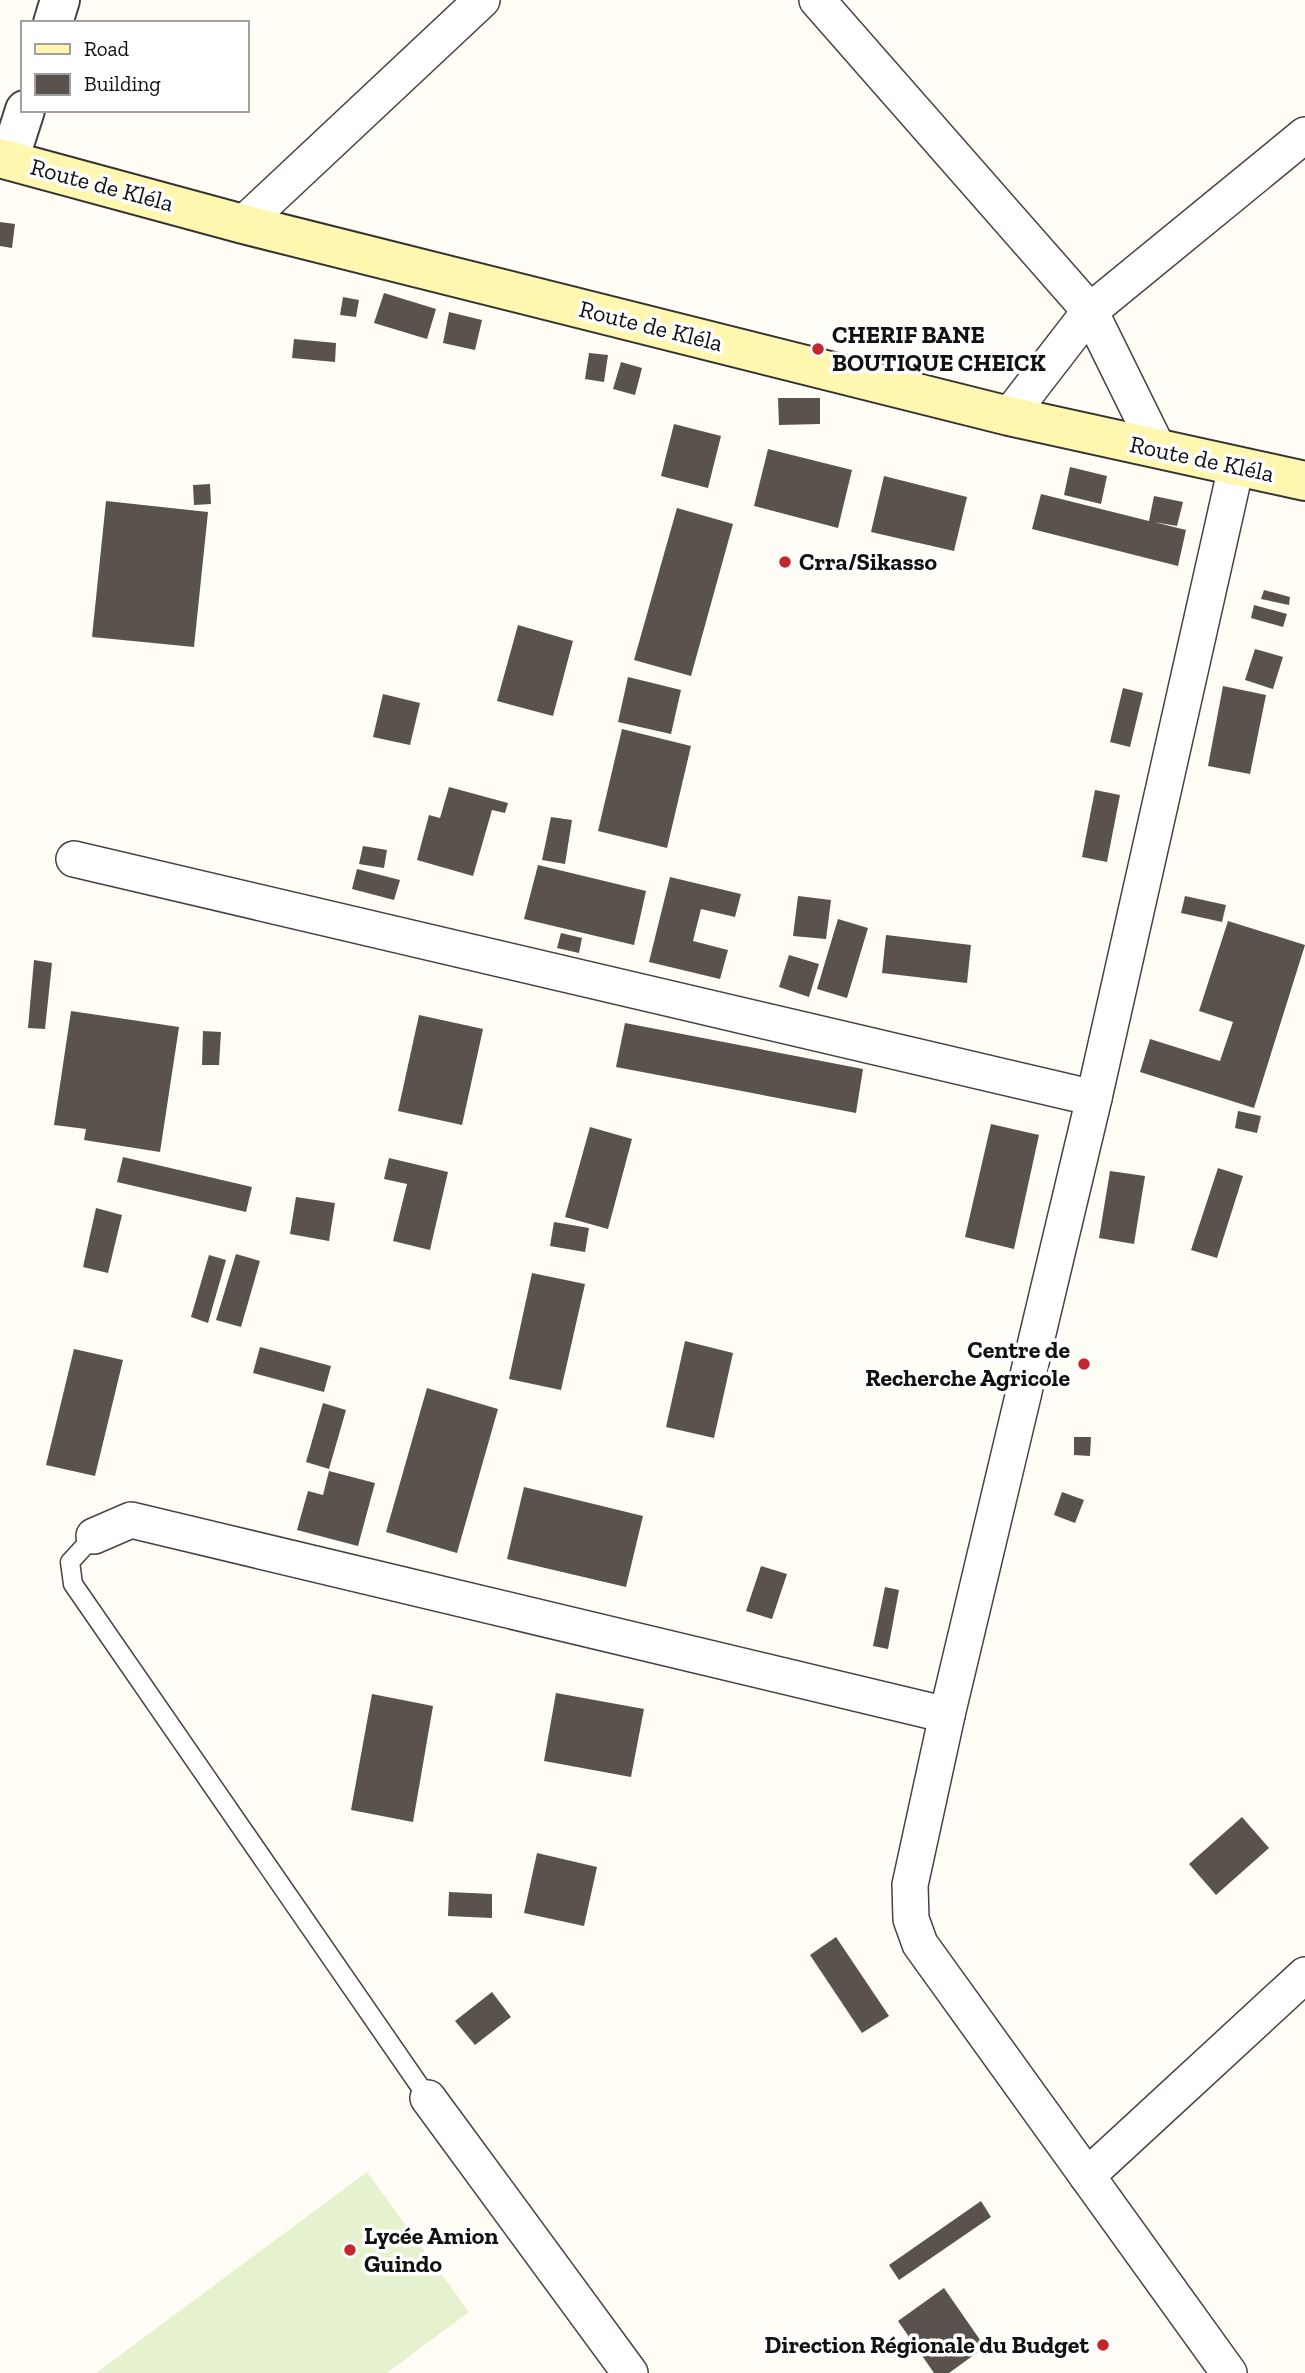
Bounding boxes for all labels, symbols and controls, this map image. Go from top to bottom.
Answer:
legend [21,21,248,112]
text: Road [84,36,130,61]
text: Building [84,71,161,96]
street label: Route de Kléla [27,152,177,218]
street label: Route de Kléla [576,294,726,357]
place label: CHERIF BANE BOUTIQUE CHEICK [832,320,1046,377]
marker: CHERIF BANE BOUTIQUE CHEICK [810,341,826,357]
street label: Route de Kléla [1127,429,1277,488]
place label: Crra/Sikasso [799,547,937,576]
marker: Crra/Sikasso [777,554,793,570]
place label: Centre de Recherche Agricole [865,1335,1070,1392]
marker: Centre de Recherche Agricole [1076,1356,1092,1372]
place label: Lycée Amion Guindo [364,2221,499,2278]
marker: Lycée Amion Guindo [342,2242,358,2258]
place label: Direction Régionale du Budget [765,2330,1089,2359]
marker: Direction Régionale du Budget [1095,2337,1111,2353]

